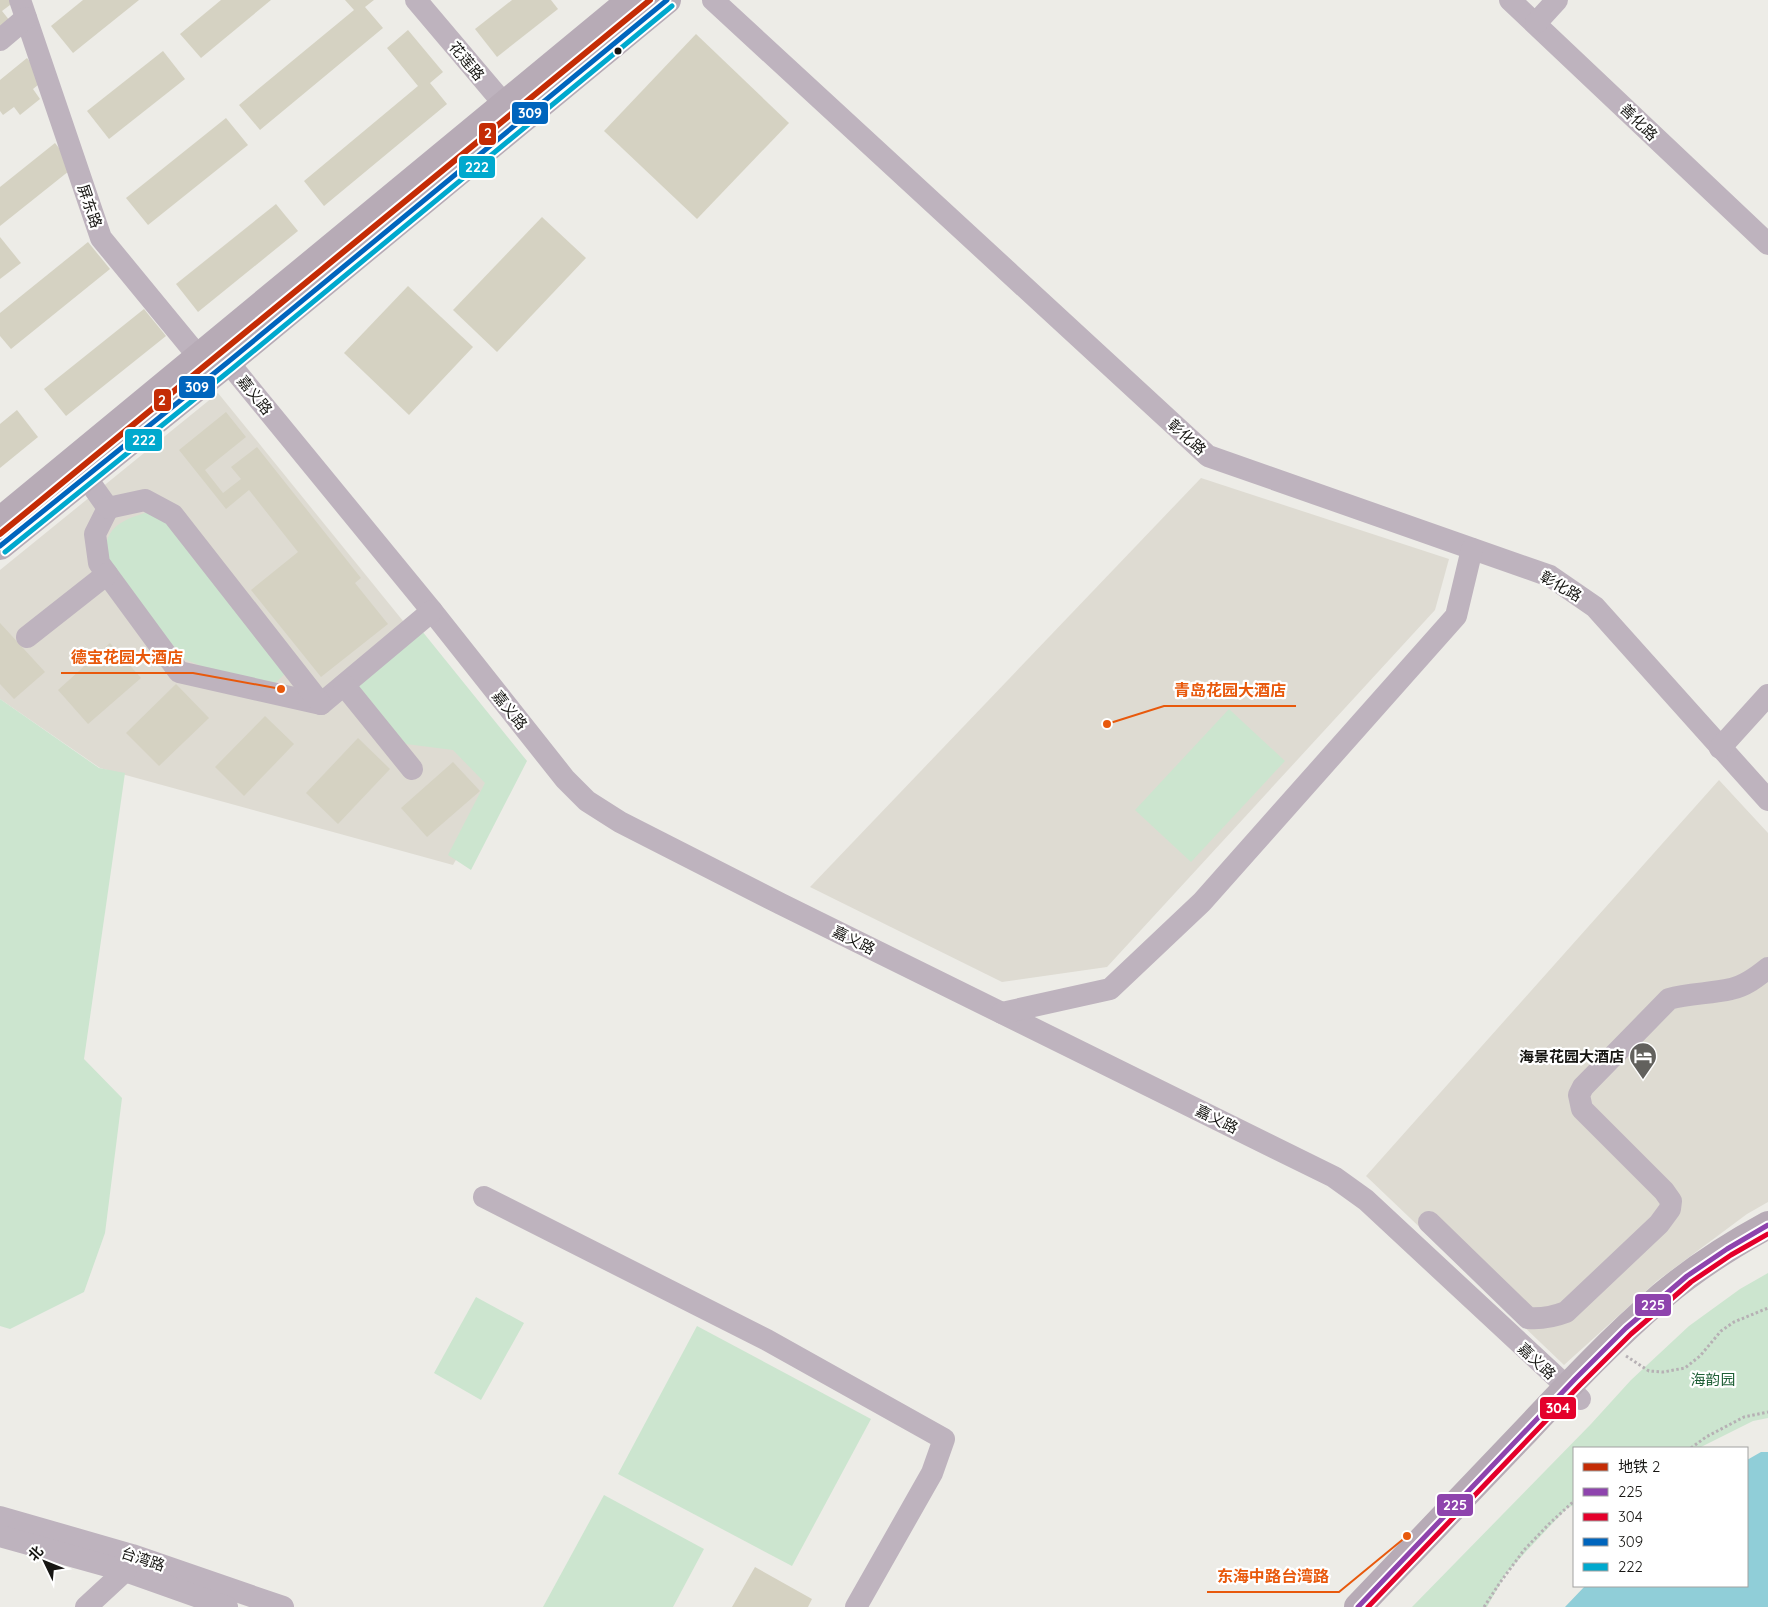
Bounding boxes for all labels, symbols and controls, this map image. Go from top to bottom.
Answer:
street label: 花莲路 [445,38,489,84]
unlabelled marker [613,46,623,56]
street label: 善化路 [1616,100,1662,144]
line badge: 309 [511,101,549,125]
text: 309 [518,104,542,122]
line badge: 2 [478,122,497,146]
text: 2 [484,124,492,142]
line badge: 222 [458,155,496,179]
text: 222 [465,158,489,176]
street label: 屏东路 [74,182,106,230]
street label: 嘉义路 [233,372,277,418]
line badge: 309 [178,375,216,399]
text: 309 [185,378,209,396]
line badge: 2 [153,388,172,412]
text: 2 [158,391,166,409]
street label: 彰化路 [1164,415,1210,459]
line badge: 222 [124,428,163,452]
text: 222 [132,431,156,449]
street label: 彰化路 [1537,567,1585,605]
callout: 德宝花园大酒店 [61,642,193,673]
text: 德宝花园大酒店 [71,647,183,667]
callout: 青岛花园大酒店 [1164,675,1296,706]
text: 青岛花园大酒店 [1174,680,1286,700]
street label: 嘉义路 [488,687,532,733]
street label: 嘉义路 [830,922,878,958]
hotel icon: 海景花园大酒店 [1628,1041,1658,1080]
place label: 海景花园大酒店 [1519,1047,1624,1066]
street label: 嘉义路 [1193,1101,1241,1137]
line badge: 225 [1634,1293,1672,1317]
text: 225 [1641,1296,1665,1314]
street label: 嘉义路 [1514,1339,1560,1383]
park label: 海韵园 [1690,1370,1736,1389]
line badge: 304 [1539,1396,1577,1420]
text: 304 [1546,1399,1570,1417]
legend [1573,1447,1748,1587]
text: 地铁 2 [1618,1457,1660,1476]
text: 225 [1618,1482,1643,1501]
line badge: 225 [1436,1493,1474,1517]
text: 225 [1443,1496,1467,1514]
text: 304 [1618,1507,1643,1526]
text: 309 [1618,1532,1643,1551]
north arrow [20,1537,70,1587]
text: 北 [24,1542,47,1564]
street label: 台湾路 [119,1543,167,1575]
text: 222 [1618,1557,1643,1576]
callout: 东海中路台湾路 [1207,1561,1339,1592]
text: 东海中路台湾路 [1217,1566,1329,1586]

